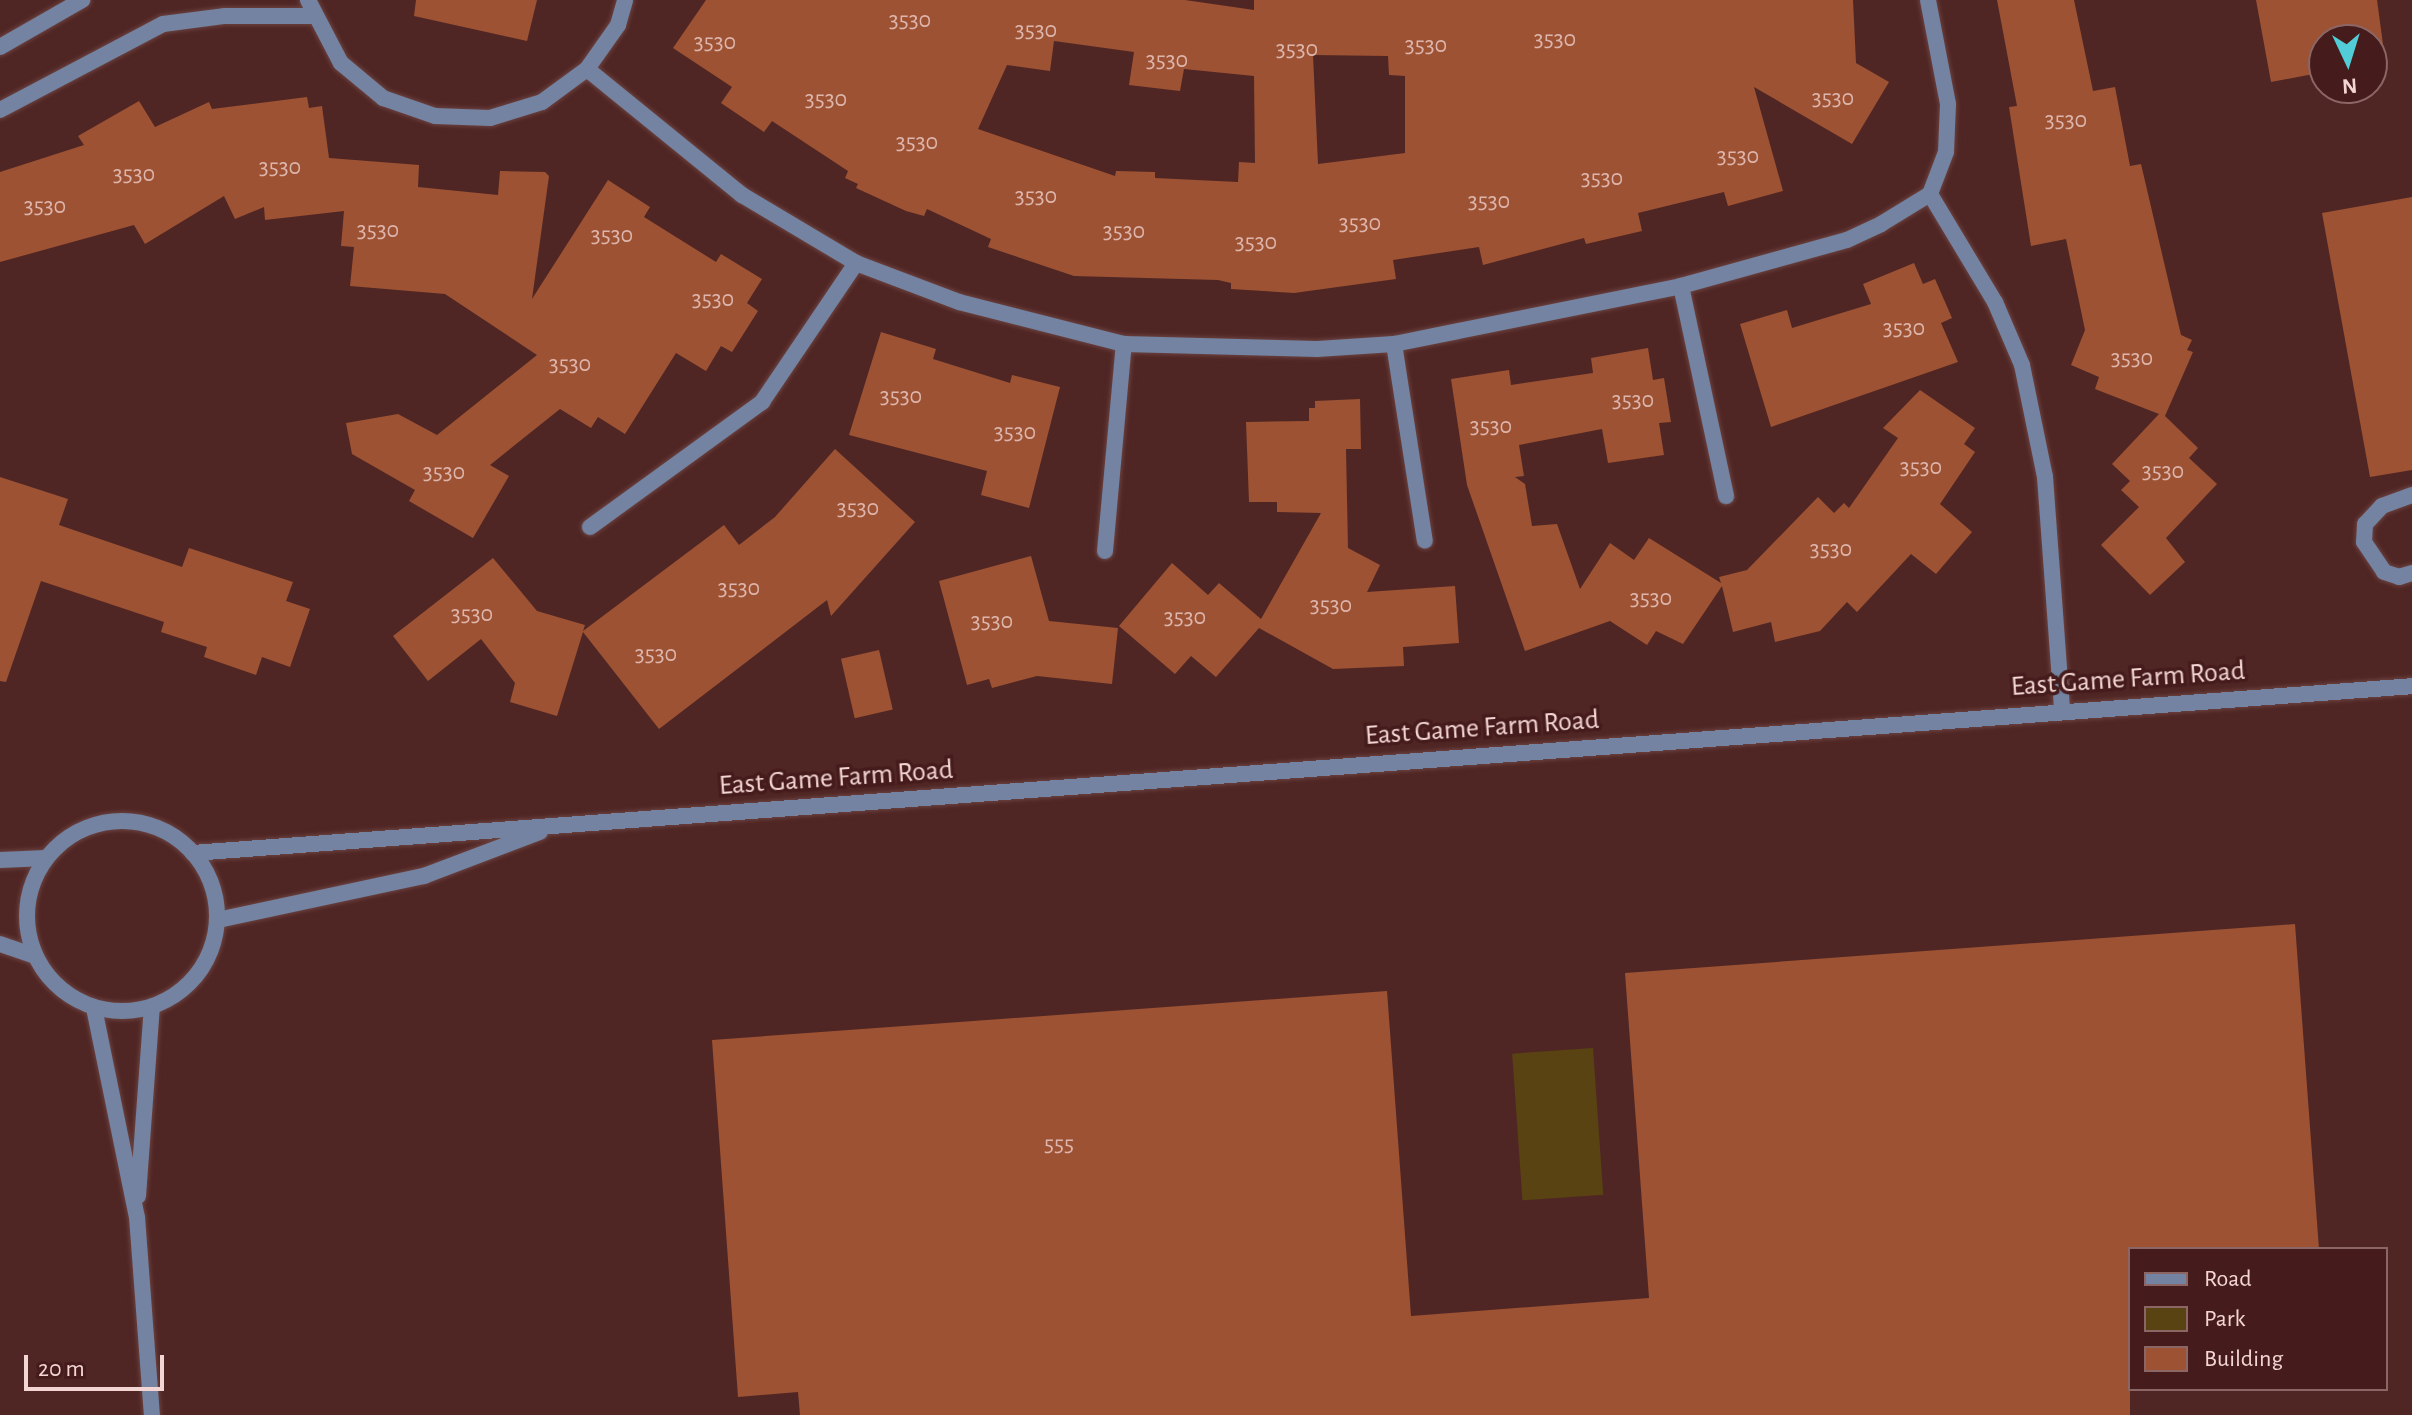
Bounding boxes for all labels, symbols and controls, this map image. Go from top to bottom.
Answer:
house number: 3530 [889,7,931,35]
house number: 3530 [1015,17,1057,45]
north arrow [2308,24,2388,104]
house number: 3530 [1534,26,1576,54]
house number: 3530 [694,29,736,57]
house number: 3530 [1405,32,1447,60]
house number: 3530 [1276,36,1318,64]
house number: 3530 [1146,47,1188,75]
text: N [2341,74,2358,97]
house number: 3530 [1812,85,1854,113]
house number: 3530 [805,86,847,114]
house number: 3530 [2045,107,2087,135]
house number: 3530 [896,129,938,157]
house number: 3530 [1717,143,1759,171]
house number: 3530 [259,154,301,182]
house number: 3530 [113,161,155,189]
house number: 3530 [1581,165,1623,193]
house number: 3530 [1015,183,1057,211]
house number: 3530 [1468,188,1510,216]
house number: 3530 [24,193,66,221]
house number: 3530 [1339,210,1381,238]
house number: 3530 [357,217,399,245]
house number: 3530 [1103,218,1145,246]
house number: 3530 [591,222,633,250]
house number: 3530 [1235,229,1277,257]
house number: 3530 [692,286,734,314]
house number: 3530 [1883,315,1925,343]
house number: 3530 [2111,345,2153,373]
house number: 3530 [549,351,591,379]
house number: 3530 [880,383,922,411]
house number: 3530 [1612,387,1654,415]
house number: 3530 [1470,413,1512,441]
house number: 3530 [994,419,1036,447]
house number: 3530 [1900,454,1942,482]
house number: 3530 [2142,458,2184,486]
house number: 3530 [423,459,465,487]
house number: 3530 [837,495,879,523]
house number: 3530 [1810,536,1852,564]
house number: 3530 [718,575,760,603]
house number: 3530 [1630,585,1672,613]
house number: 3530 [1310,592,1352,620]
house number: 3530 [451,601,493,629]
house number: 3530 [1164,604,1206,632]
house number: 3530 [971,608,1013,636]
house number: 3530 [635,641,677,669]
street label: East Game Farm Road [2010,654,2246,704]
street label: East Game Farm Road [1364,703,1600,753]
street label: East Game Farm Road [718,753,954,803]
house number: 555 [1044,1131,1074,1159]
legend [2128,1247,2388,1391]
text: Road [2204,1267,2252,1291]
text: Park [2204,1307,2245,1331]
scale bar [28,1339,168,1389]
text: Building [2204,1347,2283,1371]
text: 20 m [38,1357,85,1381]

